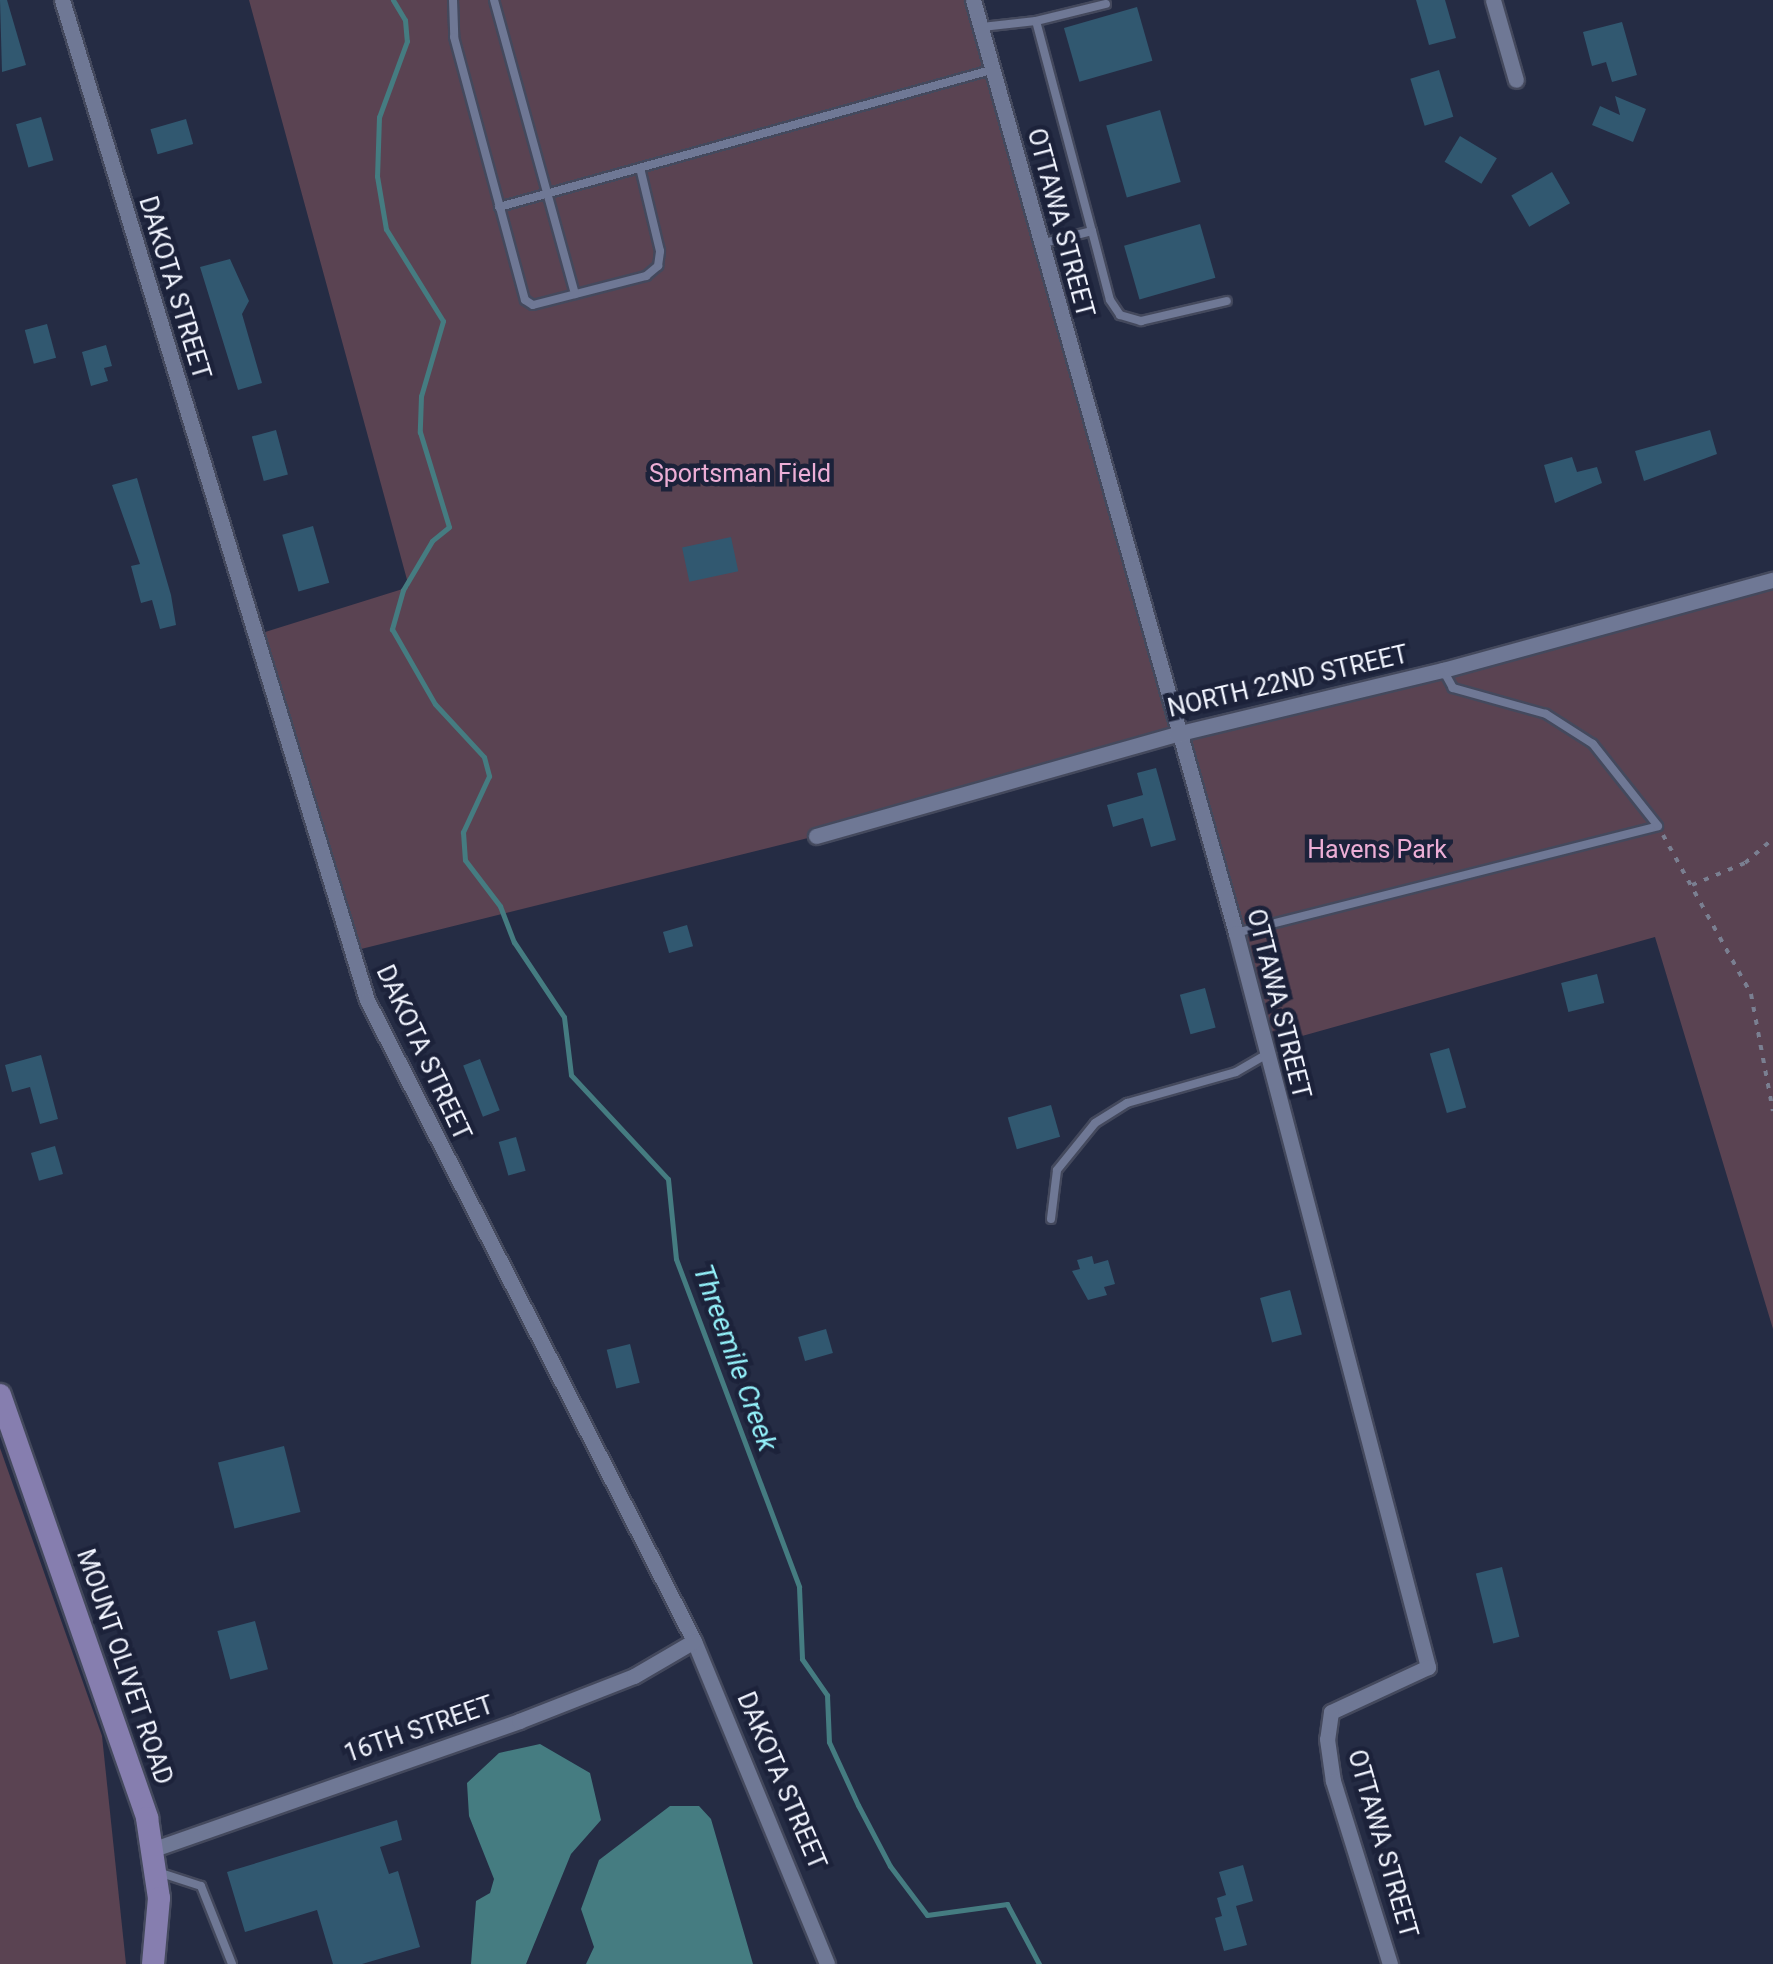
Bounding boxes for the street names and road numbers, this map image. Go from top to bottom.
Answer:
street label: OTTAWA STREET [1020,125,1100,321]
street label: DAKOTA STREET [132,193,216,383]
street label: NORTH 22ND STREET [1165,640,1411,724]
street label: OTTAWA STREET [1240,906,1316,1102]
street label: DAKOTA STREET [369,961,477,1145]
street label: MOUNT OLIVET ROAD [69,1545,179,1789]
street label: DAKOTA STREET [730,1688,832,1874]
street label: 16TH STREET [340,1690,498,1770]
street label: OTTAWA STREET [1341,1746,1423,1942]

